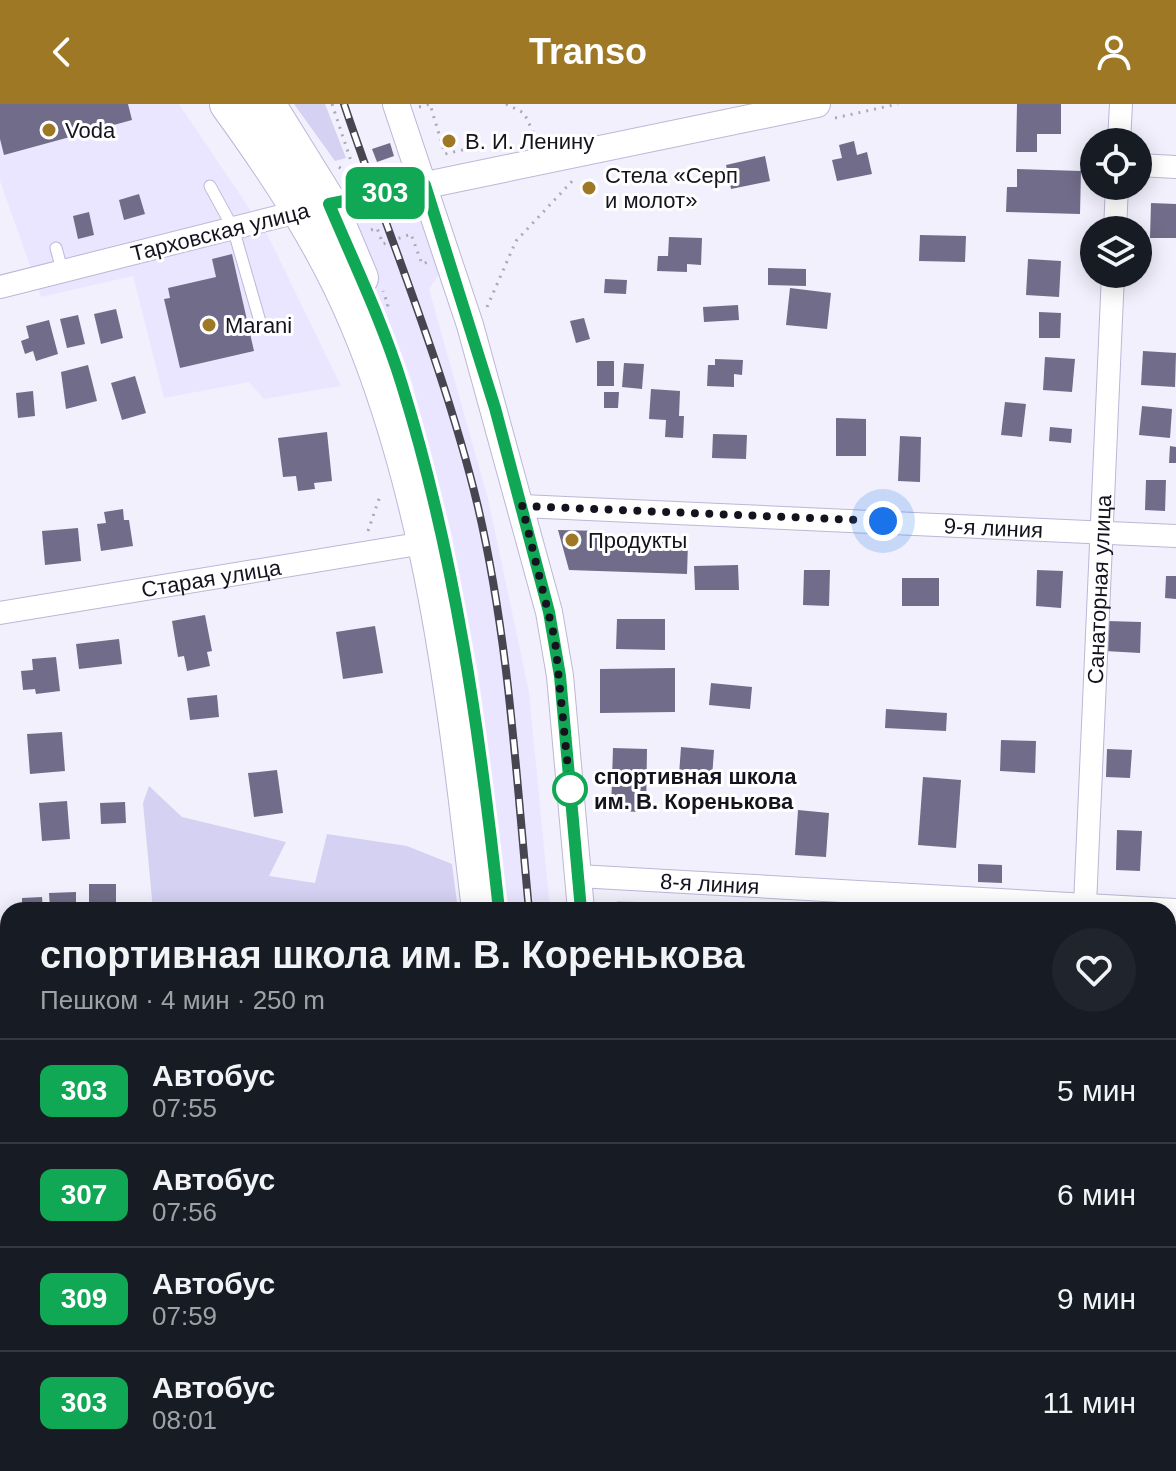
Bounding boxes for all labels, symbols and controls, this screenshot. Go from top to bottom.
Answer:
icon: back [40,30,84,74]
icon: person [1092,30,1136,74]
text: Transo [529,31,647,72]
place label: Voda [65,118,116,143]
marker: Voda [40,121,58,139]
map controls [1080,128,1152,288]
button: locate [1080,128,1152,200]
place label: В. И. Ленину [465,129,594,154]
marker: В. И. Ленину [440,132,458,150]
place label: Стела «Серп и молот» [605,163,738,213]
line badge: 303 [339,167,431,219]
text: 303 [362,177,408,208]
marker: Стела «Серп и молот» [580,179,598,197]
street label: Тарховская улица [128,198,313,266]
button: layers [1080,216,1152,288]
place label: Marani [225,313,292,338]
marker: Marani [200,316,218,334]
street label: Санаторная улица [1082,493,1116,685]
your location [863,501,903,541]
street label: 9-я линия [943,513,1044,542]
place label: Продукты [588,528,687,553]
marker: Продукты [563,531,581,549]
street label: Старая улица [140,554,284,602]
place label: спортивная школа им. В. Коренькова [594,764,797,814]
marker: спортивная школа им. В. Коренькова [553,772,587,806]
street label: 8-я линия [660,868,760,899]
button: heart [1052,928,1136,1012]
text: спортивная школа им. В. Коренькова [40,934,744,976]
text: Пешком · 4 мин · 250 m [40,985,325,1015]
text: Автобус [152,1059,275,1092]
text: 5 мин [1057,1074,1136,1107]
text: 303 [61,1075,107,1106]
text: 07:55 [152,1093,217,1123]
text: Автобус [152,1163,275,1196]
text: 6 мин [1057,1178,1136,1211]
text: 307 [61,1179,107,1210]
text: 07:56 [152,1197,217,1227]
text: Автобус [152,1267,275,1300]
text: 9 мин [1057,1282,1136,1315]
text: 309 [61,1283,107,1314]
text: 07:59 [152,1301,217,1331]
text: Автобус [152,1371,275,1404]
text: 11 мин [1043,1386,1136,1419]
text: 303 [61,1387,107,1418]
text: 08:01 [152,1405,217,1435]

